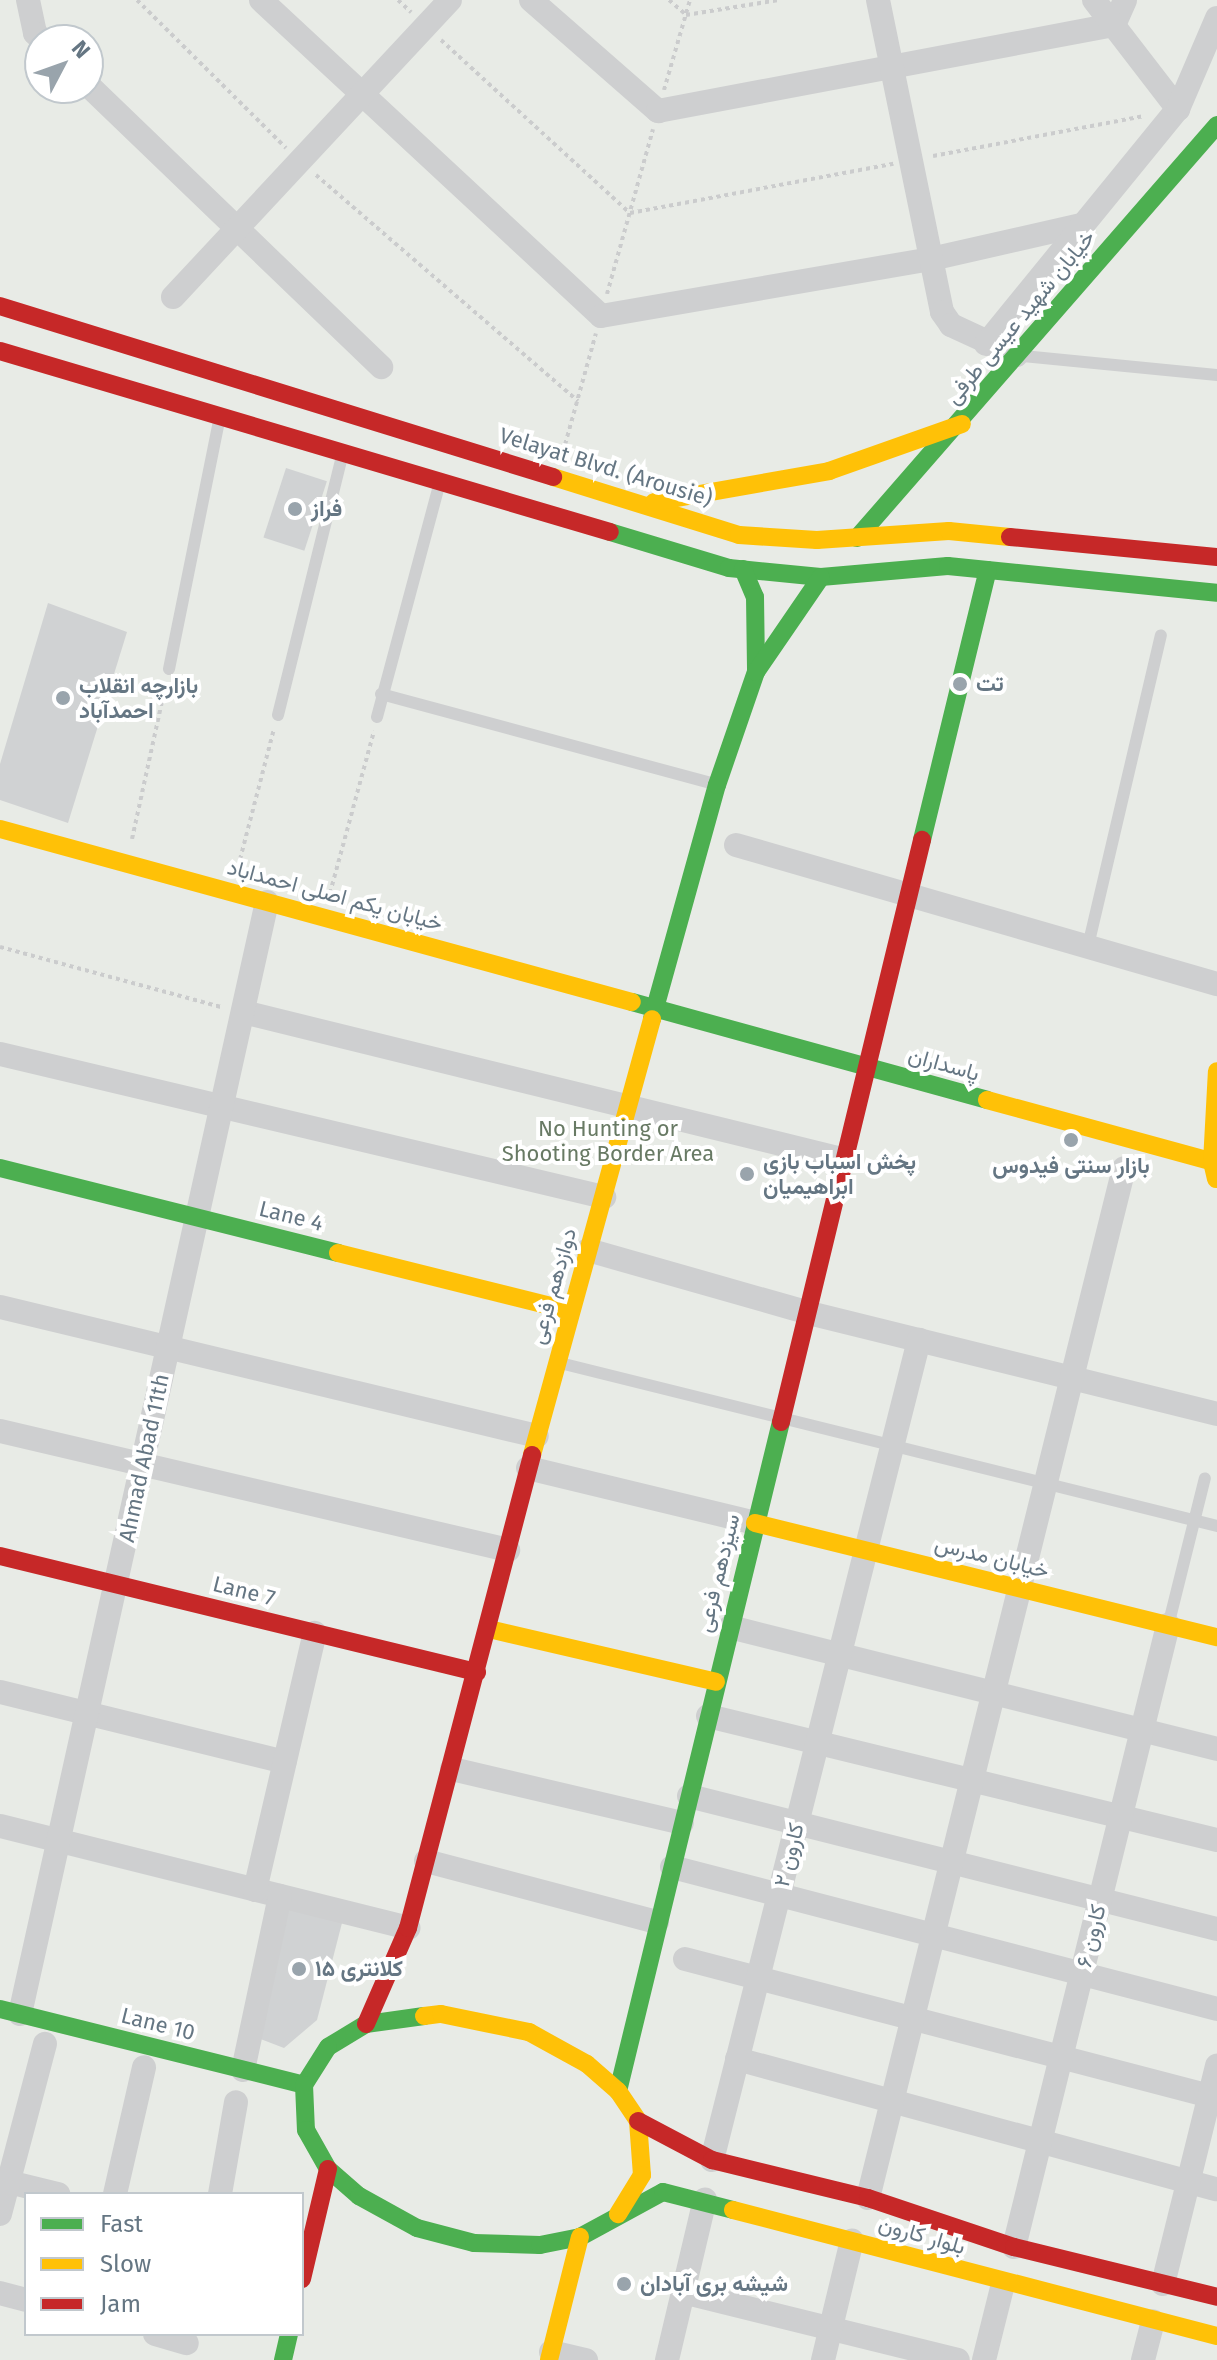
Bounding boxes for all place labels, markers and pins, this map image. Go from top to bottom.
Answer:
place label: فراز [311,496,342,522]
marker: فراز [286,500,304,518]
place label: تت [976,671,1004,697]
place label: بازارچه انقلاب احمدآباد [79,672,198,724]
marker: تت [951,675,969,693]
marker: بازارچه انقلاب احمدآباد [54,689,72,707]
marker: بازار سنتی فیدوس [1062,1131,1080,1149]
place label: پخش اسباب بازی ابراهیمیان [763,1148,916,1200]
place label: بازار سنتی فیدوس [992,1153,1150,1179]
marker: پخش اسباب بازی ابراهیمیان [738,1165,756,1183]
place label: کلانتری ۱۵ [315,1956,403,1982]
marker: کلانتری ۱۵ [290,1960,308,1978]
place label: شیشه بری آبادان [640,2271,788,2297]
marker: شیشه بری آبادان [615,2275,633,2293]

